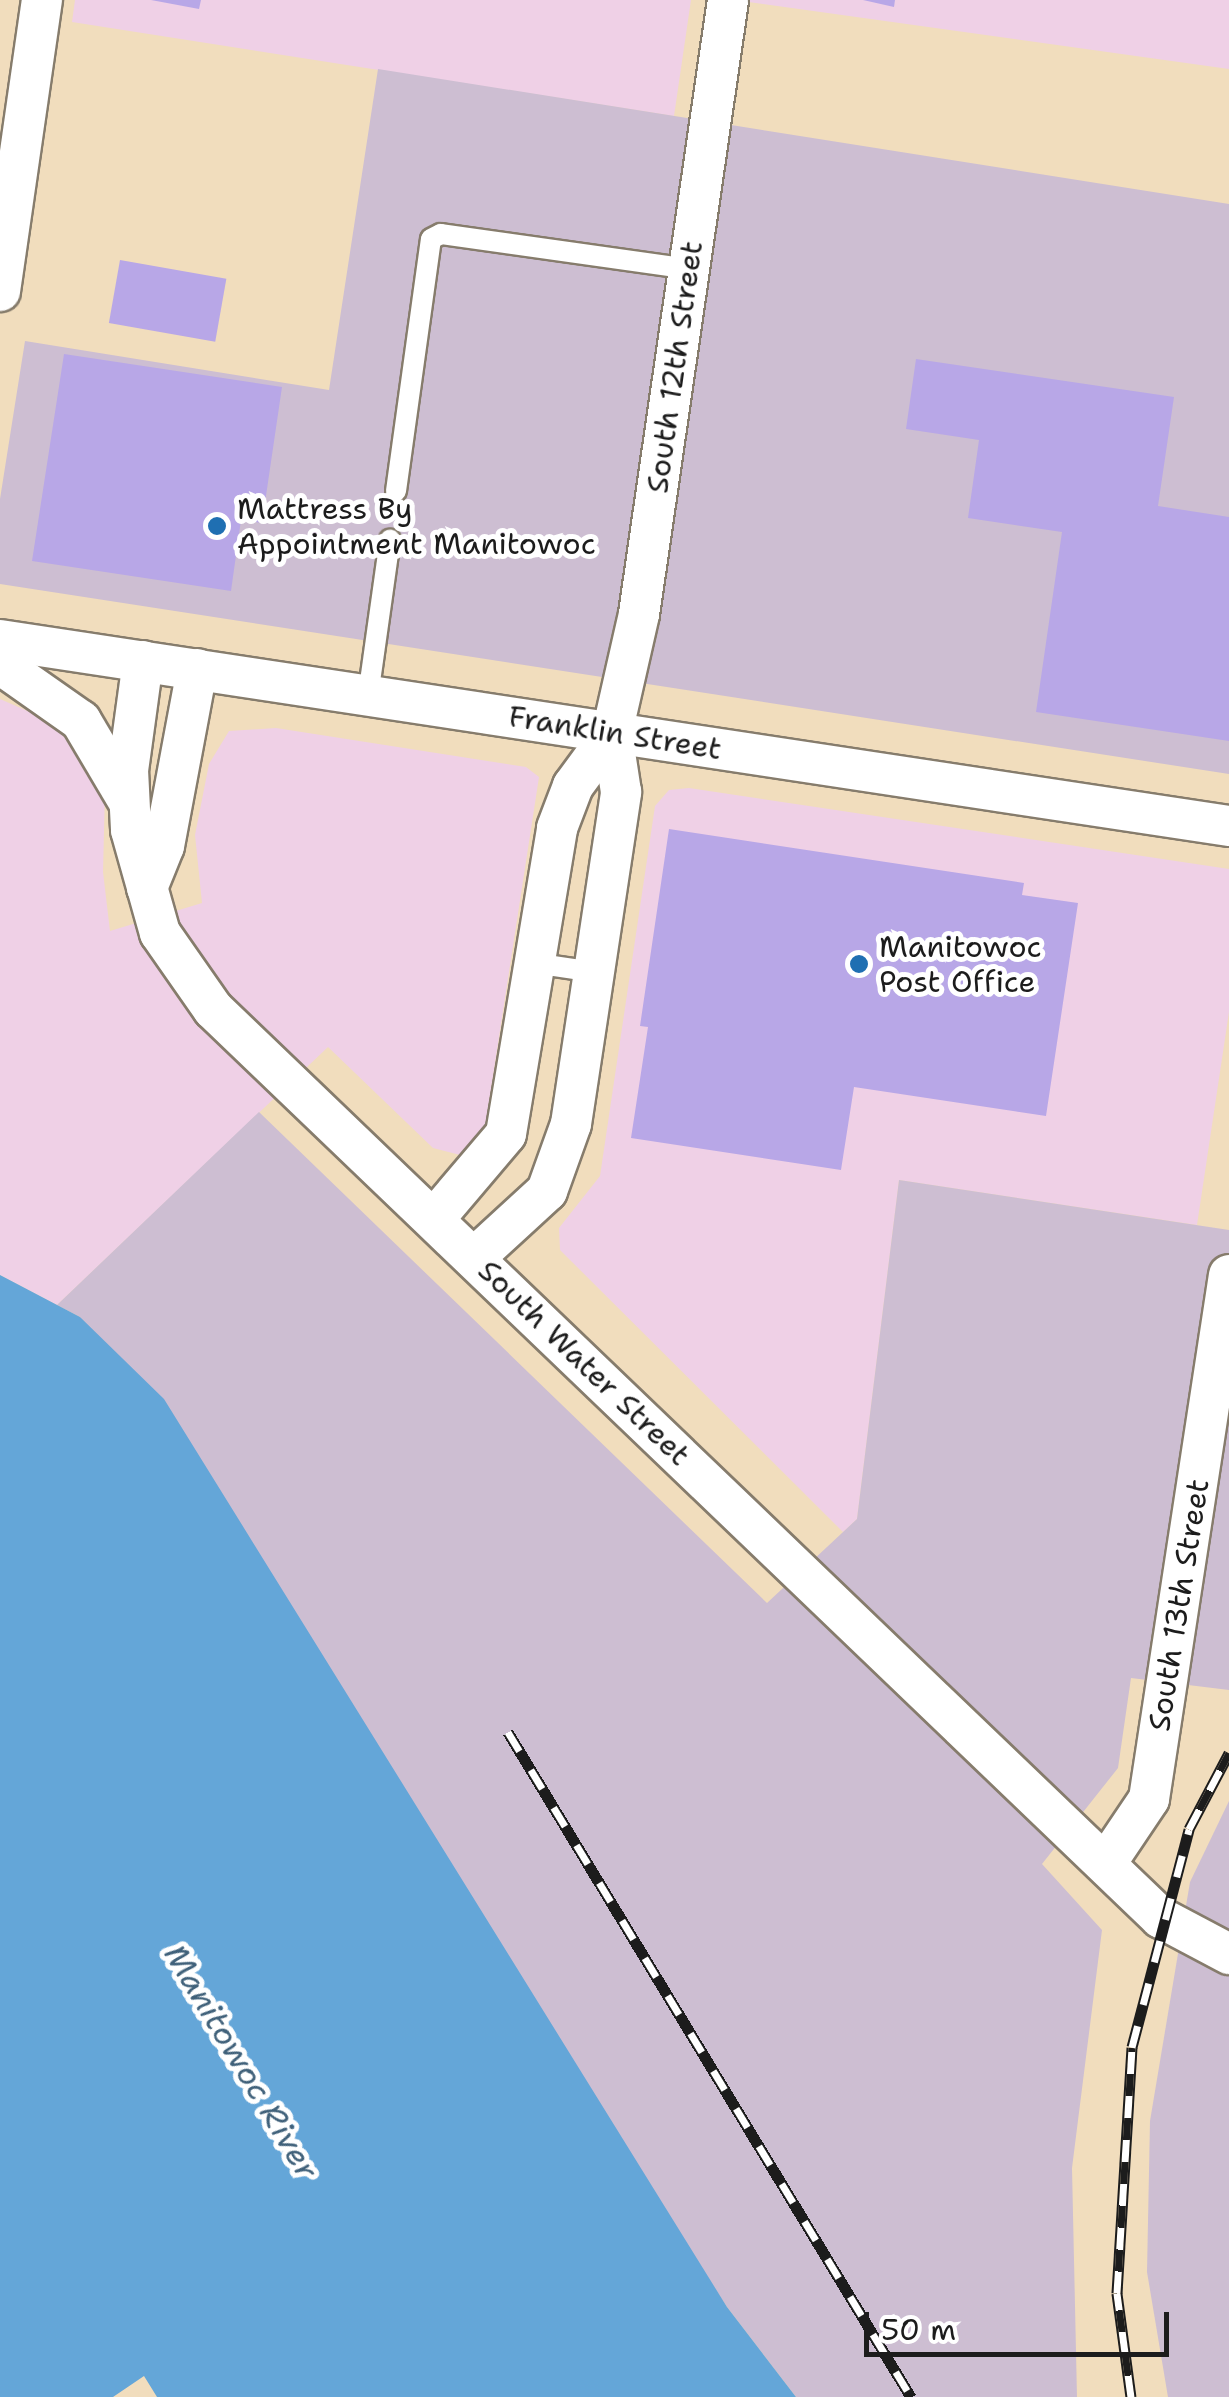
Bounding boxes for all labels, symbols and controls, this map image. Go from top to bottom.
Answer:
street label: South 12th Street [639,239,711,495]
place label: Mattress By Appointment Manitowoc [237,491,596,562]
marker: Mattress By Appointment Manitowoc [206,515,228,537]
street label: Franklin Street [506,698,724,768]
place label: Manitowoc Post Office [879,929,1042,1000]
marker: Manitowoc Post Office [848,953,870,975]
street label: South Water Street [471,1253,697,1473]
street label: South 13th Street [1141,1476,1217,1734]
water label: Manitowoc River [156,1938,326,2186]
scale bar [869,2292,1174,2354]
text: 50 m [881,2309,956,2350]

